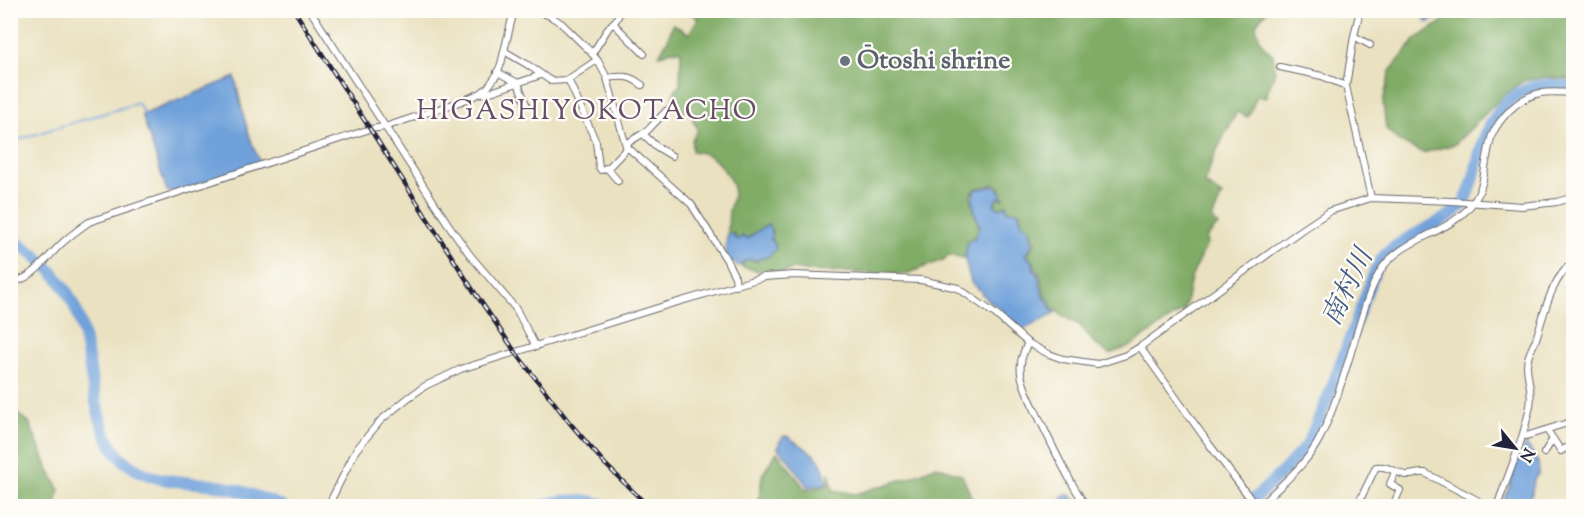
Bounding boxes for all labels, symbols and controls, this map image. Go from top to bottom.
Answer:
place label: Ōtoshi shrine [857,43,1010,80]
marker: Ōtoshi shrine [838,54,852,68]
district label: HIGASHIYOKOTACHO [416,92,758,132]
water label: 南村川 [1314,240,1386,333]
north arrow [1485,418,1545,478]
text: N [1513,443,1539,466]

